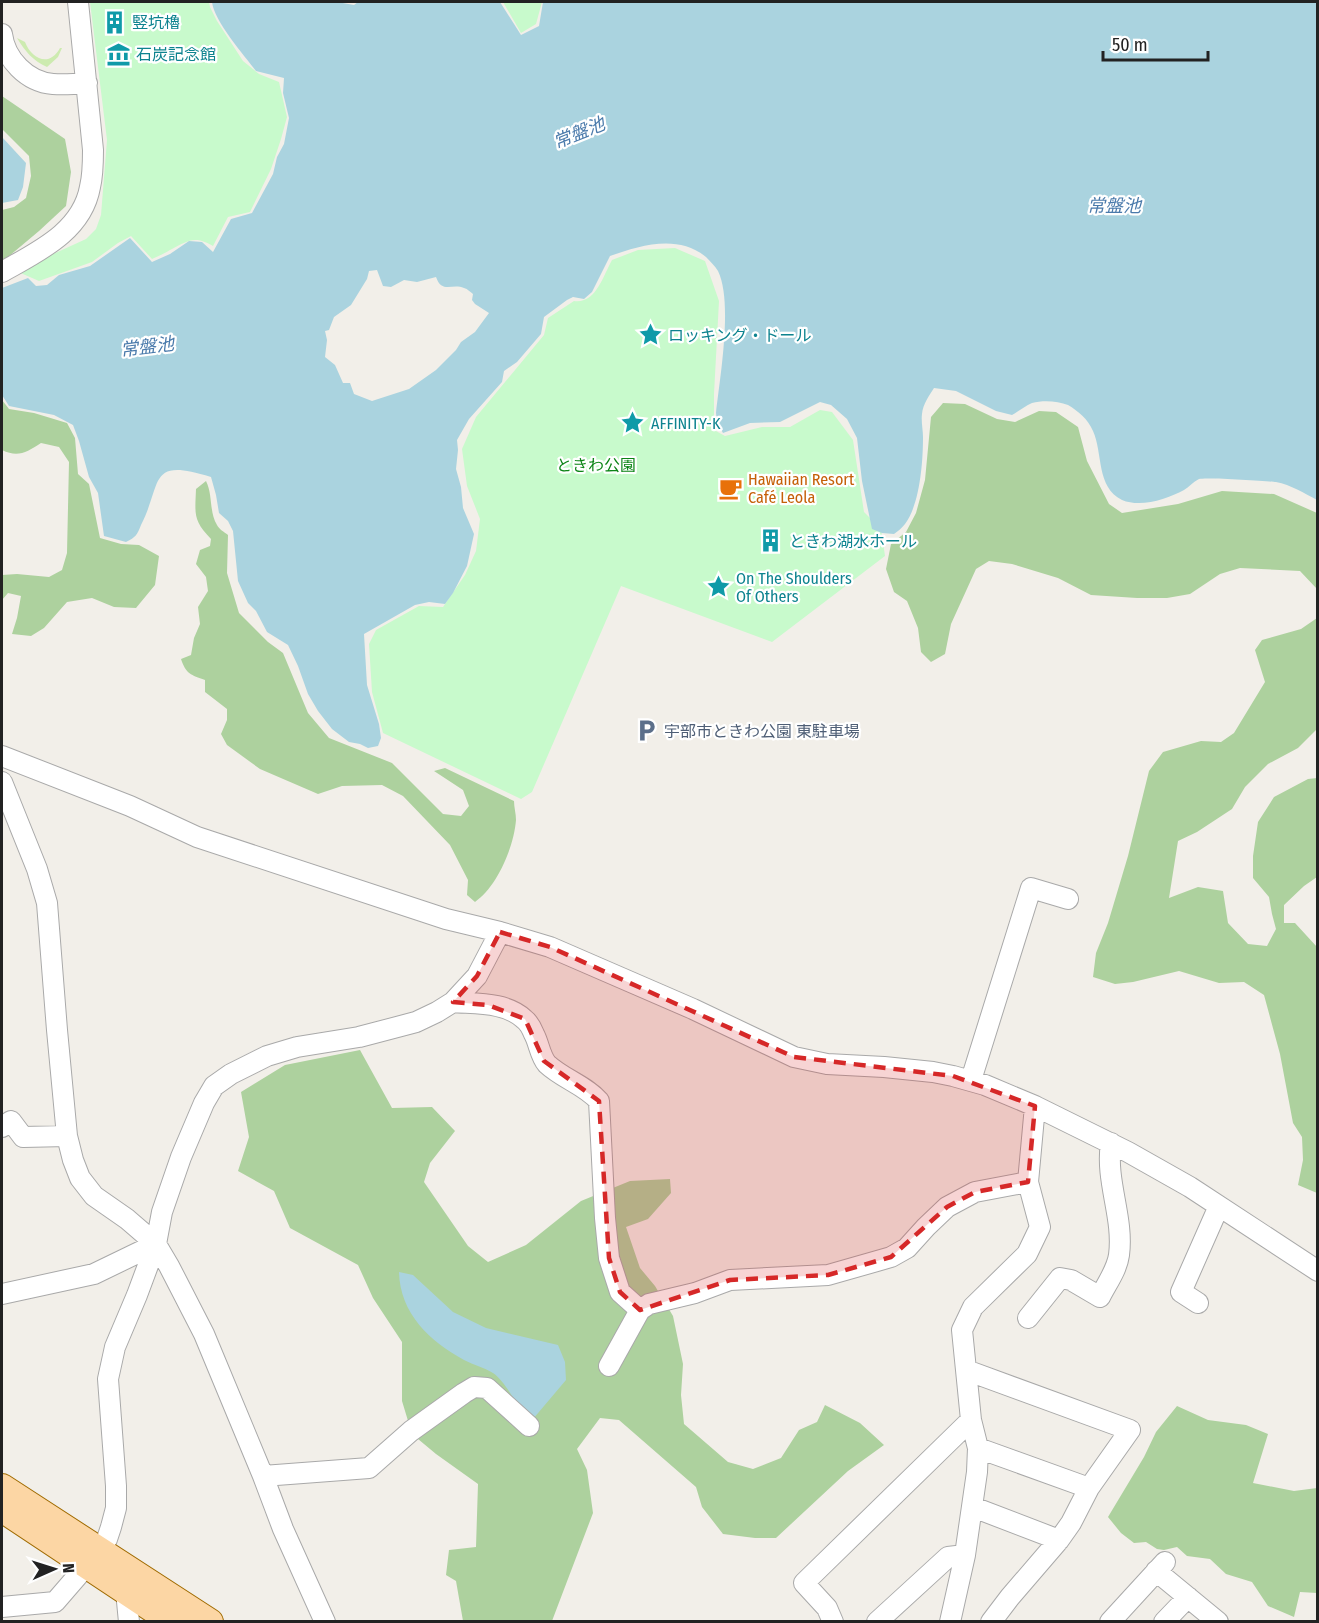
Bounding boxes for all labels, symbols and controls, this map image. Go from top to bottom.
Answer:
building icon: 竪坑櫓 [101,9,127,35]
place label: 竪坑櫓 [132,13,180,32]
scale bar [1103,24,1208,62]
text: 50 m [1112,34,1148,56]
museum icon: 石炭記念館 [105,41,131,67]
place label: 石炭記念館 [136,45,216,64]
water label: 常盤池 [550,112,610,153]
water label: 常盤池 [1087,195,1143,217]
place icon: ロッキング・ドール [637,322,663,348]
place label: ロッキング・ドール [668,326,812,345]
water label: 常盤池 [119,333,177,361]
place icon: AFFINITY-K [620,410,646,436]
place label: AFFINITY-K [651,414,721,433]
park label: ときわ公園 [556,456,636,475]
place label: Hawaiian Resort Café Leola [748,470,855,507]
cafe icon: Hawaiian Resort Café Leola [717,475,743,501]
building icon: ときわ湖水ホール [758,528,784,554]
place label: ときわ湖水ホール [789,532,917,551]
place label: On The Shoulders Of Others [736,569,852,606]
place icon: On The Shoulders Of Others [705,574,731,600]
parking icon: 宇部市ときわ公園 東駐車場 [633,718,659,744]
place label: 宇部市ときわ公園 東駐車場 [664,722,860,741]
north arrow [24,1539,84,1599]
text: N [59,1563,78,1574]

